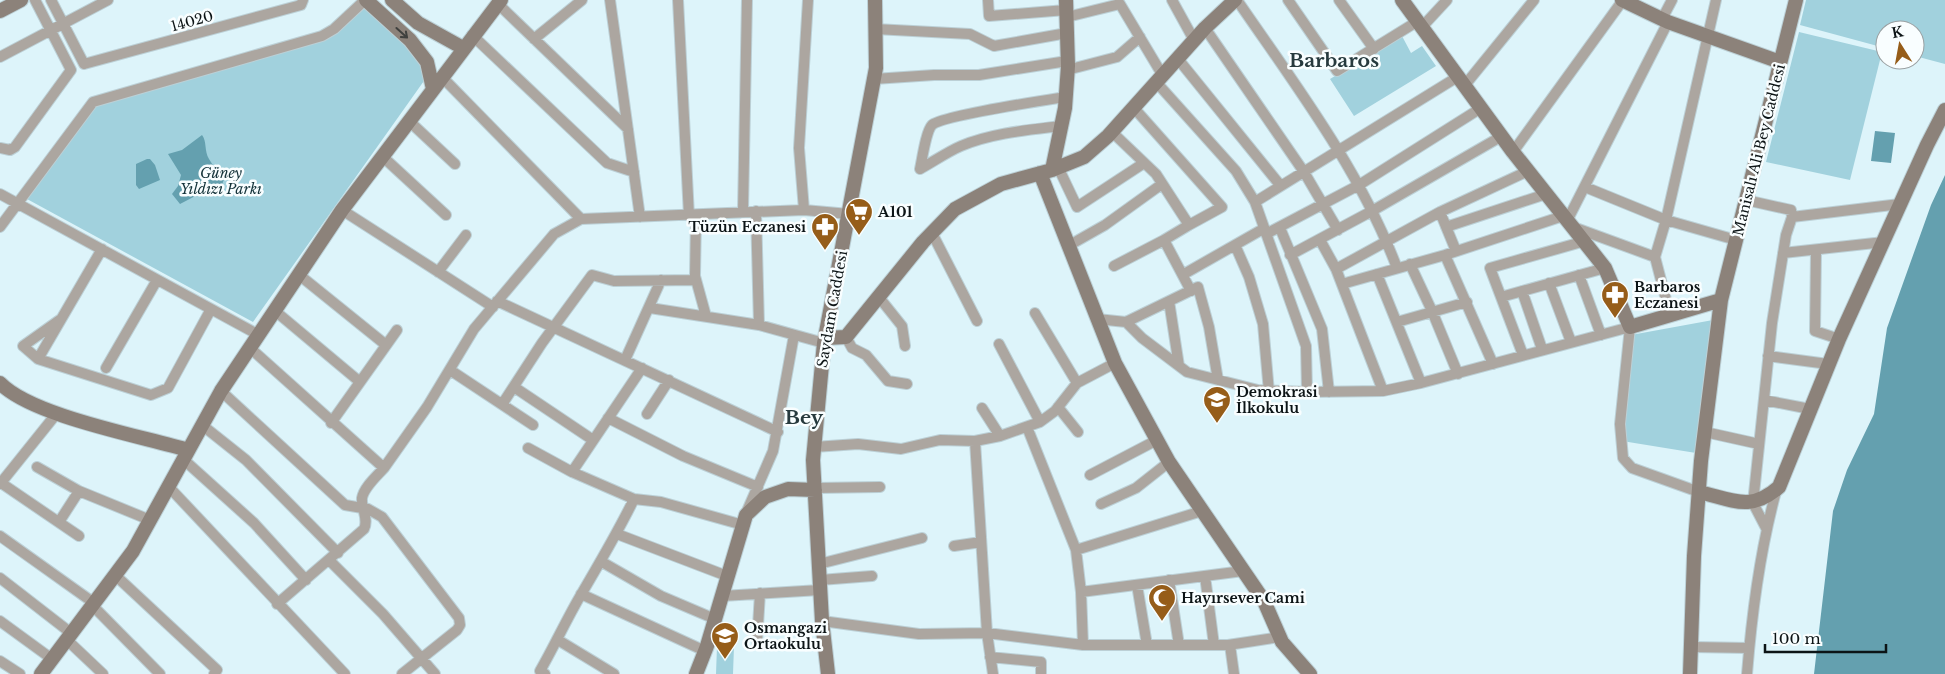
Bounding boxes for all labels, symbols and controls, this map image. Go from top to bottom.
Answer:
street label: 14020 [169,7,215,35]
north arrow [1875,20,1925,70]
text: K [1890,22,1905,42]
one-way arrow [395,27,408,39]
district label: Barbaros [1289,49,1379,72]
street label: Manisalı Ali Bey Caddesi [1729,62,1789,238]
park label: Güney Yıldızı Parkı [180,164,262,198]
supermarket icon: A101 [844,197,874,236]
place label: A101 [877,203,913,221]
pharmacy icon: Tüzün Eczanesi [810,212,840,251]
place label: Tüzün Eczanesi [689,218,806,236]
street label: Saydam Caddesi [813,249,851,369]
place label: Barbaros Eczanesi [1634,278,1701,312]
pharmacy icon: Barbaros Eczanesi [1600,280,1630,319]
place label: Demokrasi İlkokulu [1236,383,1318,417]
school or university icon: Demokrasi İlkokulu [1202,385,1232,424]
district label: Bey [785,406,824,429]
mosque icon: Hayırsever Cami [1147,583,1177,622]
place label: Hayırsever Cami [1181,589,1305,607]
place label: Osmangazi Ortaokulu [744,619,827,653]
school or university icon: Osmangazi Ortaokulu [710,621,740,660]
scale bar [1765,622,1886,654]
text: 100 m [1772,629,1821,648]

